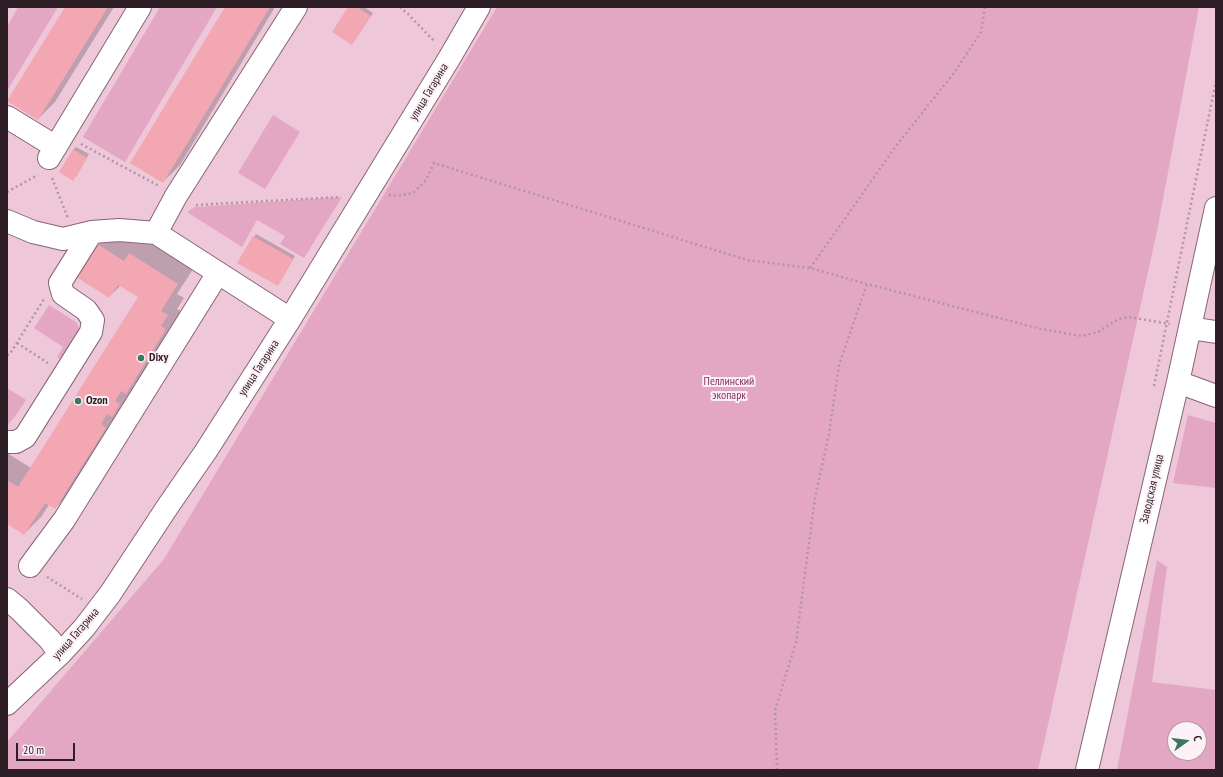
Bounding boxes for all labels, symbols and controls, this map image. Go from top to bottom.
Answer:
street label: улица Гагарина [406,61,452,123]
street label: улица Гагарина [236,337,282,399]
place label: Dixy [149,351,168,365]
marker: Dixy [136,353,146,363]
park label: Пеллинский экопарк [704,375,754,403]
place label: Ozon [86,394,108,408]
marker: Ozon [73,396,83,406]
street label: Заводская улица [1137,453,1167,525]
street label: улица Гагарина [50,605,102,663]
north arrow [1167,721,1207,761]
text: С [1190,734,1205,742]
scale bar [18,735,77,761]
text: 20 m [23,742,44,757]

